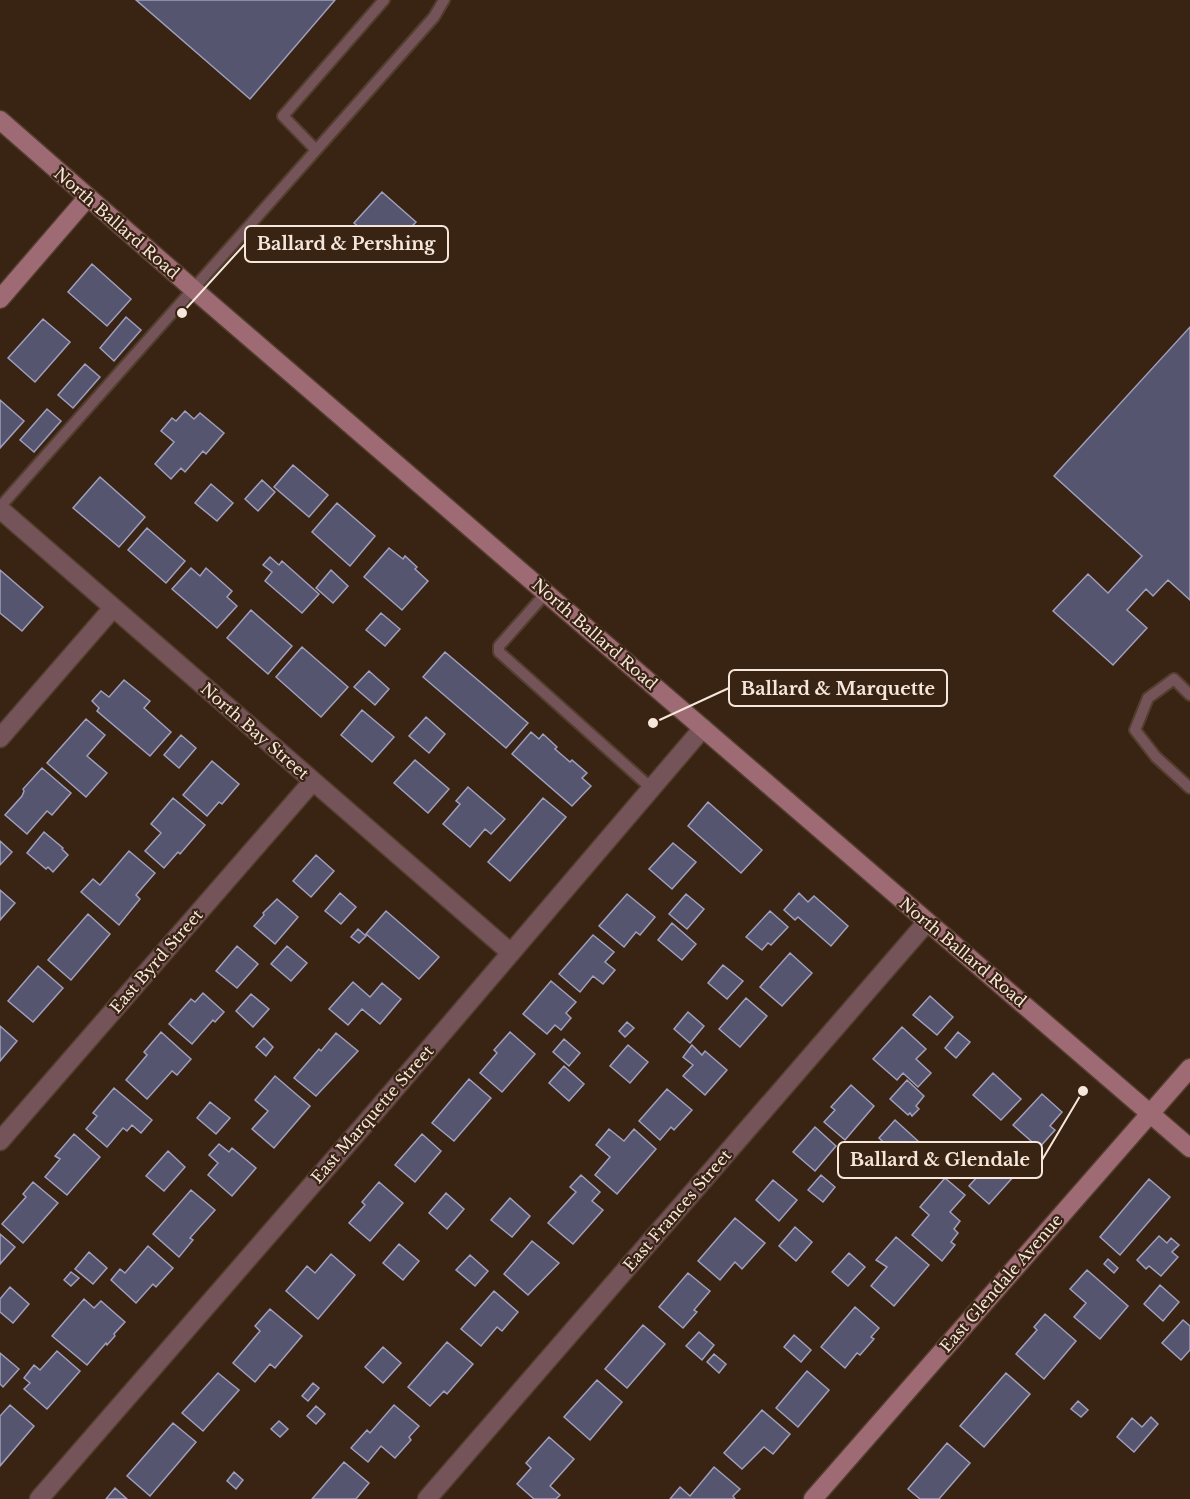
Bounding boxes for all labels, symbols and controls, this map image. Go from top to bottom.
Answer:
street label: North Ballard Road [50,163,184,283]
callout: Ballard & Pershing [245,226,448,262]
text: Ballard & Pershing [257,233,436,255]
street label: North Ballard Road [528,574,662,694]
callout: Ballard & Marquette [729,670,947,706]
text: Ballard & Marquette [741,678,935,700]
street label: North Bay Street [197,679,313,783]
street label: North Ballard Road [895,893,1031,1011]
street label: East Byrd Street [105,905,207,1017]
street label: East Marquette Street [307,1041,437,1187]
callout: Ballard & Glendale [838,1142,1042,1178]
street label: East Frances Street [619,1145,735,1275]
text: Ballard & Glendale [850,1149,1030,1171]
street label: East Glendale Avenue [936,1210,1066,1356]

